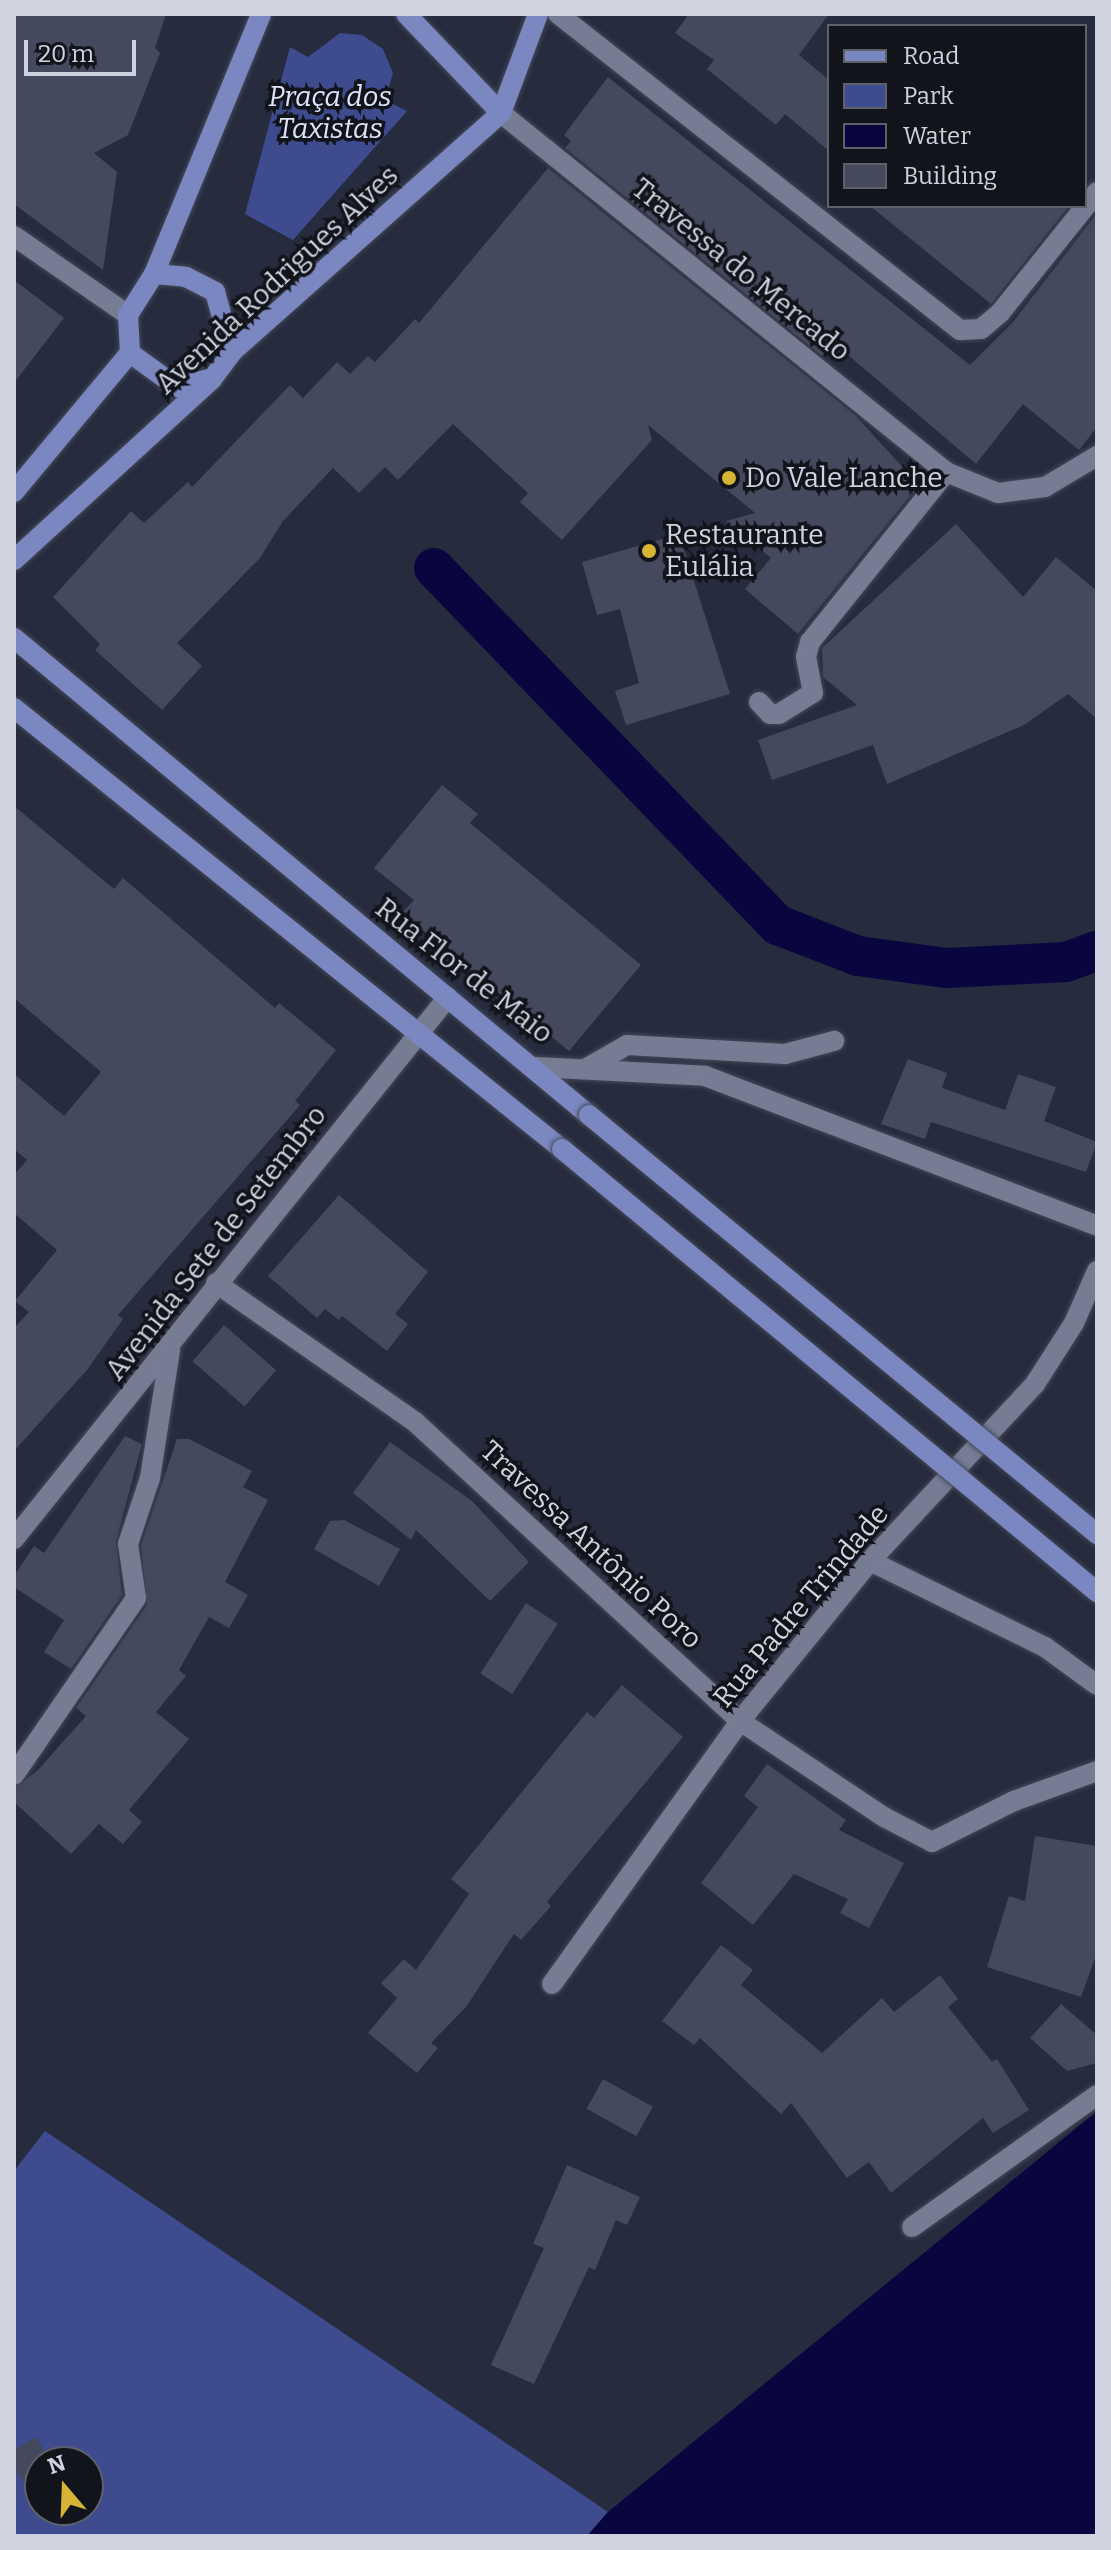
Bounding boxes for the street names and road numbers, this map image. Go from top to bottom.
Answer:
street label: Avenida Rodrigues Alves [149,159,405,401]
street label: Travessa do Mercado [625,172,857,368]
street label: Rua Flor de Maio [369,891,559,1051]
street label: Avenida Sete de Setembro [98,1099,334,1387]
street label: Travessa Antônio Poro [474,1434,708,1656]
street label: Rua Padre Trindade [706,1498,896,1714]

